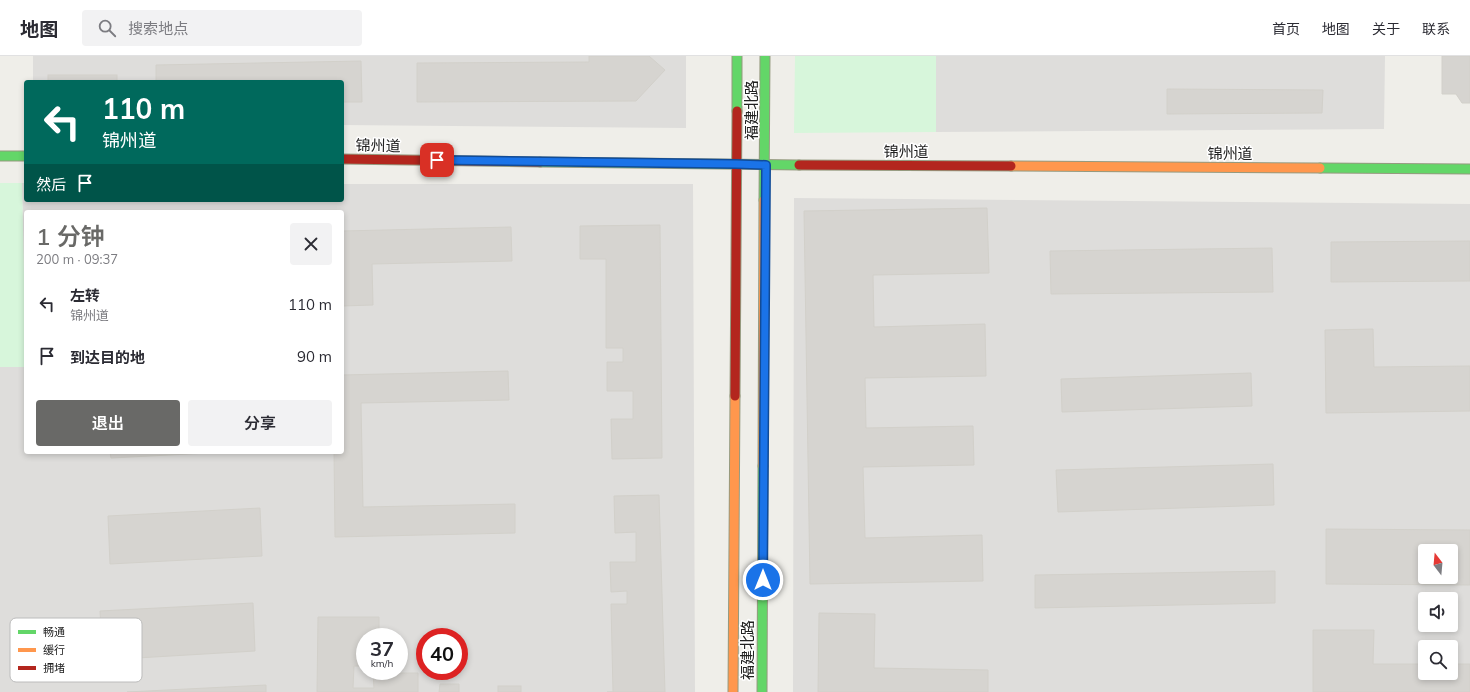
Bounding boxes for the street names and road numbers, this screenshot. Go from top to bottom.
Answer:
street label: 福建北路 [742,80,761,140]
street label: 锦州道 [355,136,401,155]
street label: 锦州道 [883,142,929,161]
street label: 锦州道 [1207,144,1253,163]
street label: 福建北路 [738,620,757,680]

